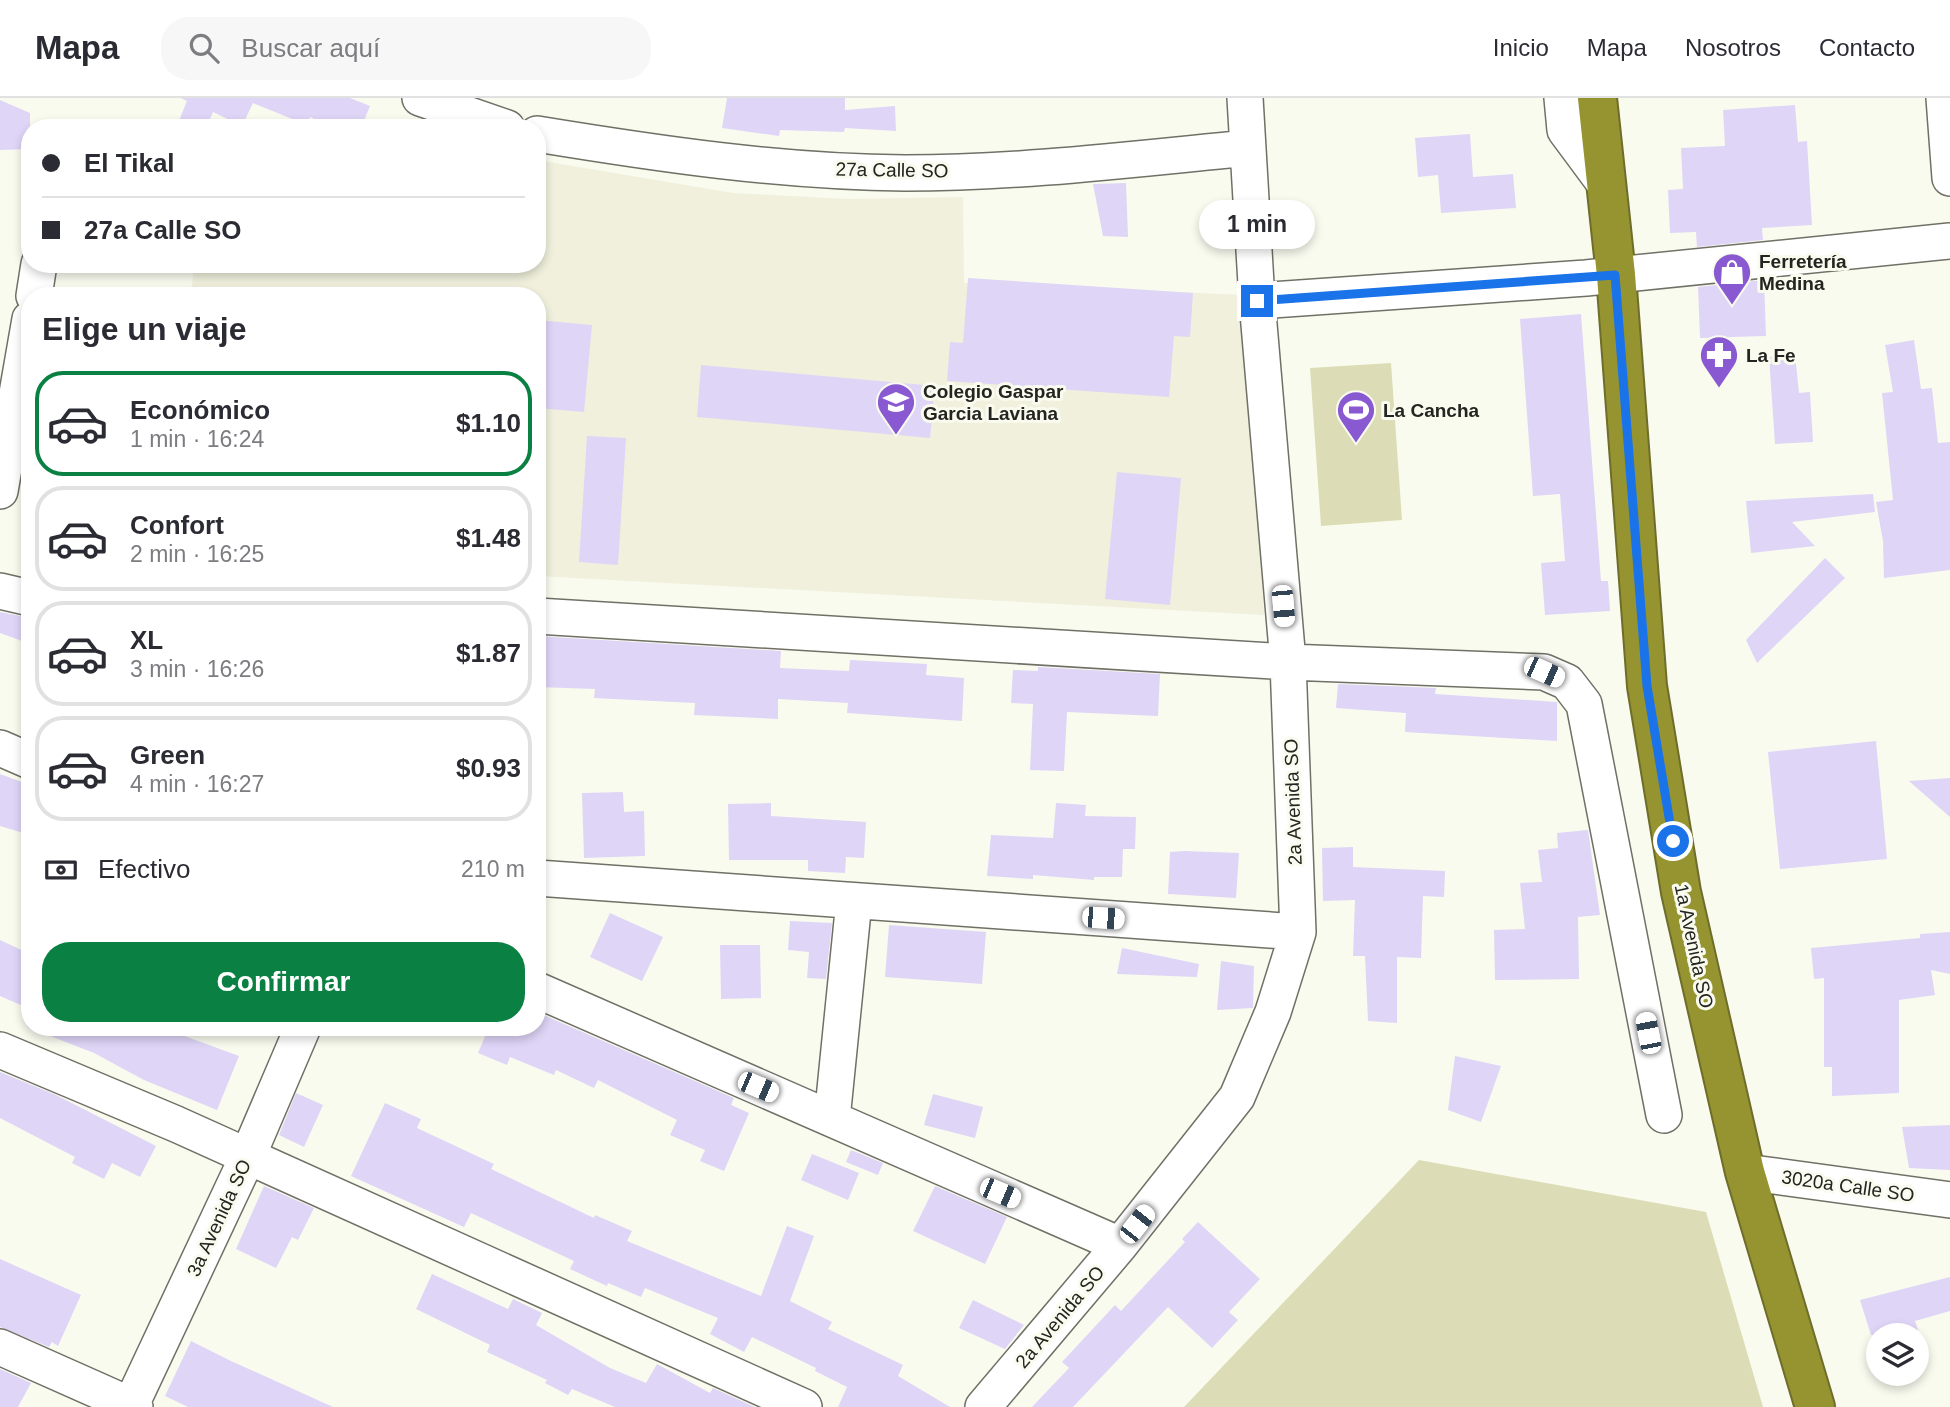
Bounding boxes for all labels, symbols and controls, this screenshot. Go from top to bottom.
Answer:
search box [161,17,651,80]
text: Mapa [35,29,119,66]
icon: search [185,29,223,67]
text: Buscar aquí [241,33,380,63]
text: Inicio [1493,34,1549,61]
text: Mapa [1587,34,1647,61]
text: Nosotros [1685,34,1781,61]
text: Contacto [1819,34,1915,61]
text: El Tikal [84,148,175,178]
street label: 27a Calle SO [835,159,949,181]
callout: 1 min [1199,200,1315,248]
text: 1 min [1227,211,1287,237]
text: 27a Calle SO [84,215,242,245]
shop icon: Ferretería Medina [1711,251,1753,306]
place label: Ferretería Medina [1759,251,1847,294]
route end [1241,285,1273,317]
text: Elige un viaje [42,311,247,347]
pharmacy icon: La Fe [1698,334,1740,389]
place label: La Fe [1746,345,1796,366]
school or university icon: Colegio Gaspar Garcia Laviana [875,381,917,436]
place label: Colegio Gaspar Garcia Laviana [923,381,1064,424]
sports icon: La Cancha [1335,389,1377,444]
icon: car [46,392,109,455]
text: Económico [130,395,270,425]
place label: La Cancha [1383,400,1480,421]
text: $1.10 [456,408,521,438]
text: 1 min · 16:24 [130,426,264,452]
icon: car [46,507,109,570]
text: Confort [130,510,224,540]
text: $1.48 [456,523,521,553]
text: 2 min · 16:25 [130,541,264,567]
car [1271,584,1296,628]
icon: car [46,622,109,685]
text: XL [130,625,163,655]
text: $1.87 [456,638,521,668]
car [1521,654,1568,690]
text: 3 min · 16:26 [130,656,264,682]
icon: car [46,737,109,800]
street label: 2a Avenida SO [1280,738,1306,866]
text: Green [130,740,205,770]
text: $0.93 [456,753,521,783]
text: 4 min · 16:27 [130,771,264,797]
route start [1657,825,1689,857]
icon: cash [42,851,80,889]
text: Efectivo [98,854,191,884]
text: 210 m [461,856,525,882]
street label: 1a Avenida SO [1671,882,1717,1010]
car [1082,906,1125,930]
button: Confirmar [42,942,525,1022]
car [1634,1010,1663,1056]
car [735,1069,782,1105]
street label: 3a Avenida SO [183,1156,255,1280]
street label: 3020a Calle SO [1780,1166,1916,1206]
car [977,1175,1024,1211]
car [1116,1201,1159,1247]
street label: 2a Avenida SO [1011,1262,1109,1372]
map controls [1866,1323,1929,1386]
button: layers [1866,1323,1929,1386]

